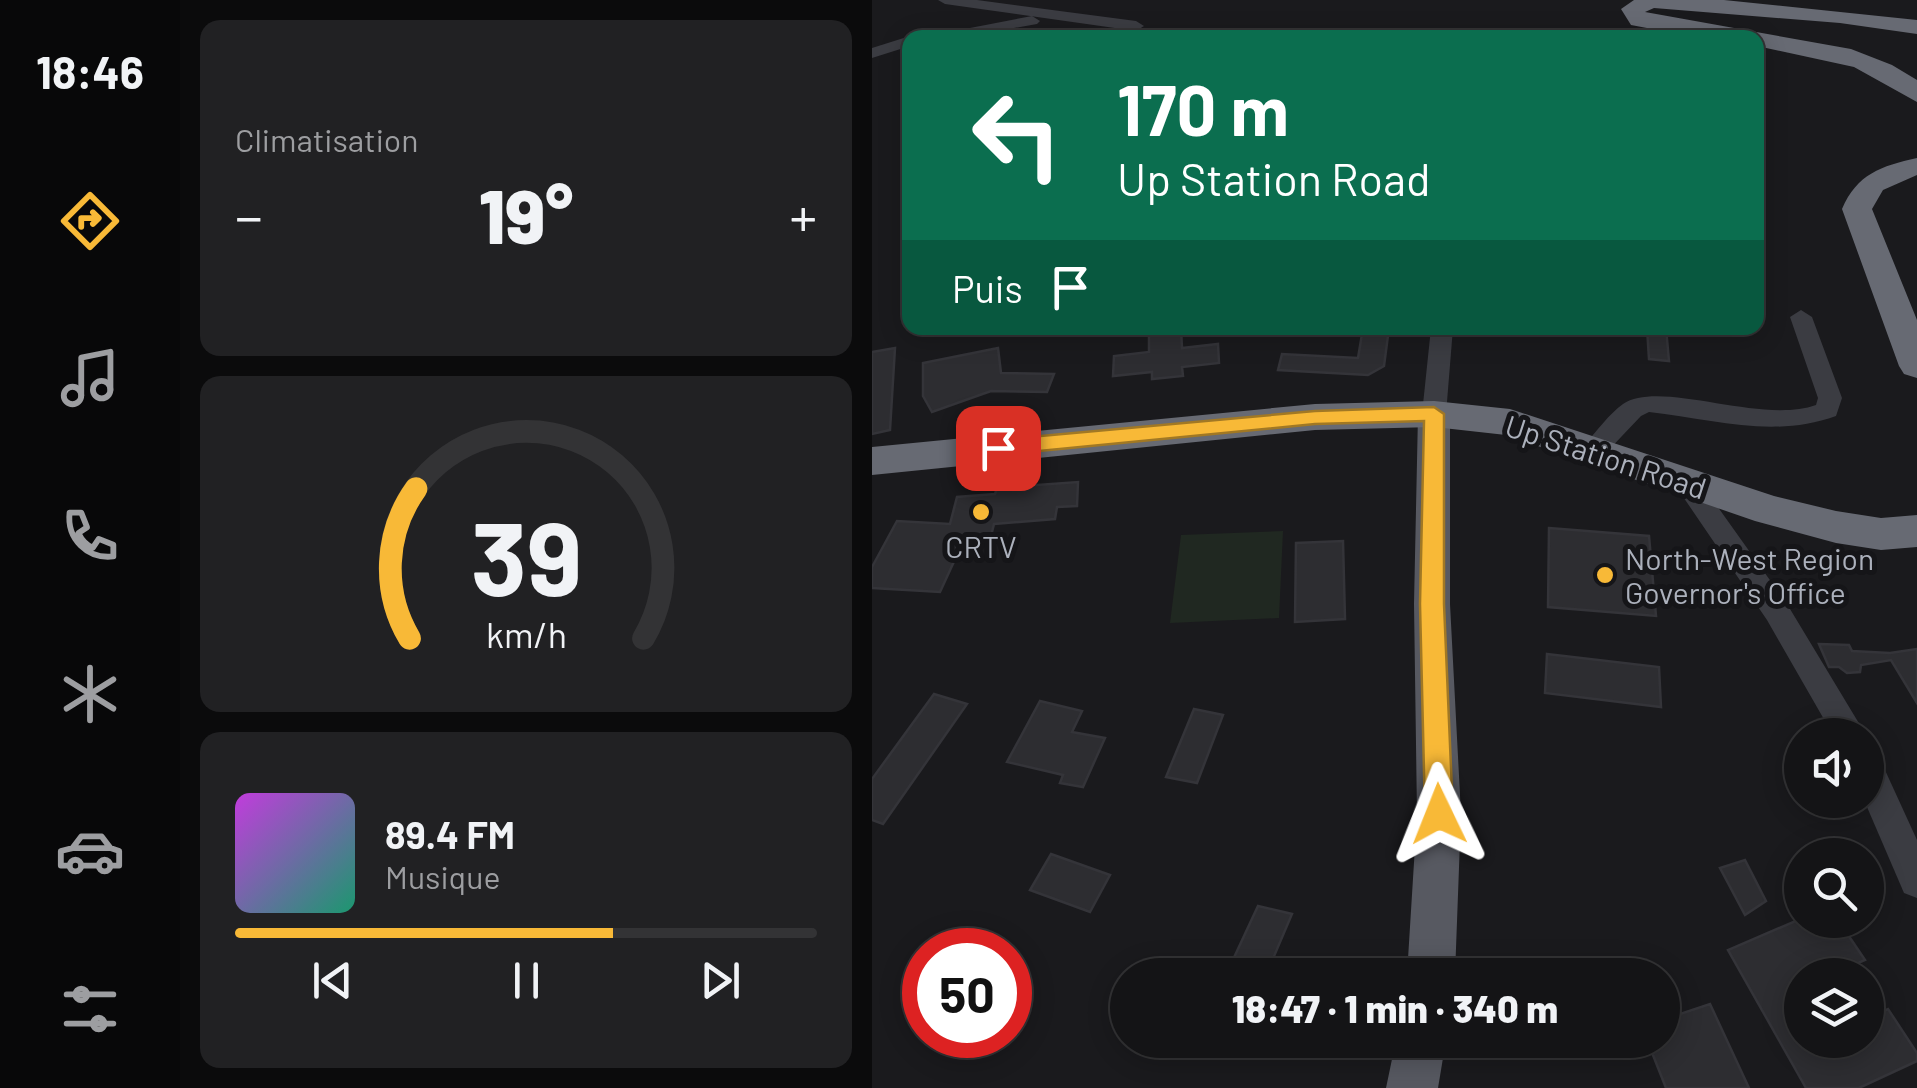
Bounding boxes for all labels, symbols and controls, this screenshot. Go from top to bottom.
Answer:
text: 18:46 [36,44,144,98]
text: 170 m [1117,66,1289,150]
icon: left [952,70,1082,200]
text: Climatisation [235,120,419,158]
text: Up Station Road [1117,151,1431,205]
text: 19° [479,169,573,259]
text: − [235,182,263,248]
text: + [789,182,817,248]
icon: directions [55,186,125,256]
icon: arrive [1043,260,1098,315]
text: Puis [952,265,1023,311]
icon: music [55,343,125,413]
pin [956,406,1041,491]
street label: Up Station Road [1501,407,1711,505]
icon: arrive [971,421,1026,476]
text: 39 [470,492,582,617]
icon: phone [55,501,125,571]
marker: CRTV [970,501,992,523]
place label: CRTV [945,528,1017,564]
place label: North-West Region Governor's Office [1625,540,1874,610]
marker: North-West Region Governor's Office [1594,564,1616,586]
text: km/h [486,612,566,655]
icon: climate [55,659,125,729]
map controls [1784,718,1884,1058]
button: sound [1784,718,1884,818]
position arrow [1387,762,1491,866]
text: 89.4 FM [385,811,515,857]
icon: car [55,816,125,886]
button: search [1784,838,1884,938]
text: Musique [385,857,500,895]
speed limit sign: 50 [902,928,1032,1058]
icon: previous [305,953,360,1008]
icon: pause [499,953,554,1008]
icon: next [693,953,748,1008]
button: layers [1784,958,1884,1058]
icon: filters [55,974,125,1044]
text: 18:47 · 1 min · 340 m [1232,985,1558,1031]

